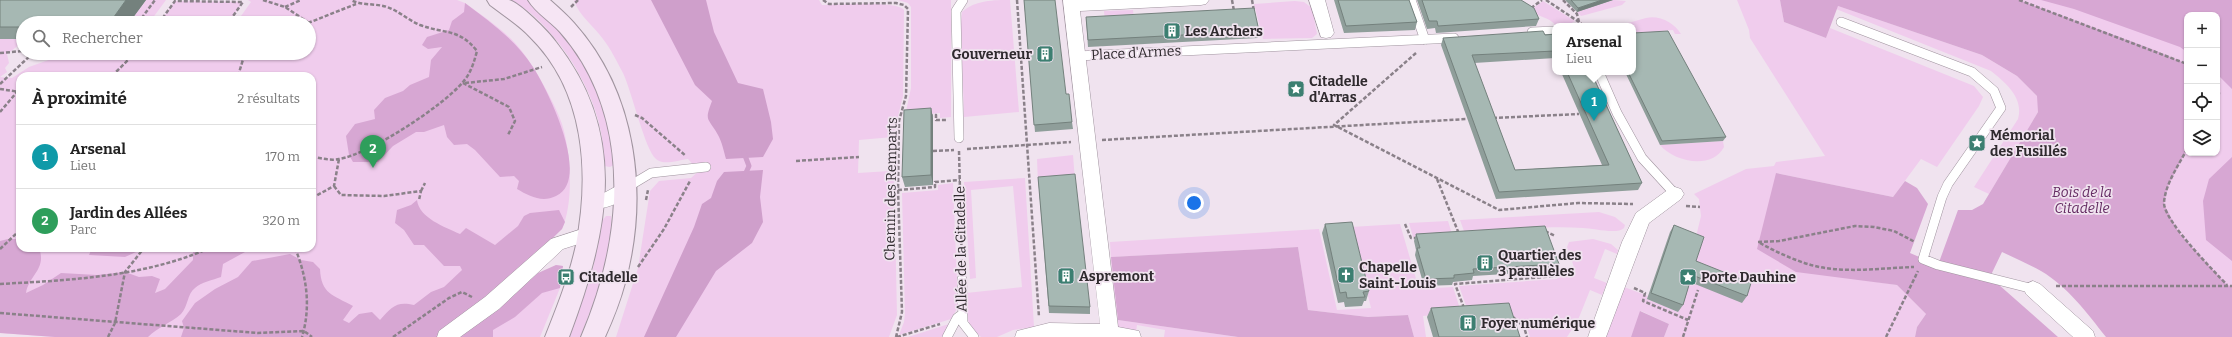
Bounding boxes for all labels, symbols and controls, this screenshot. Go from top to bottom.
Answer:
map controls [2184,12,2220,156]
button: + [2184,12,2220,48]
search box [16,16,316,60]
building icon: Les Archers [1162,21,1182,41]
place label: Les Archers [1185,23,1263,40]
popup [1552,23,1636,75]
icon: search [30,27,52,49]
text: Rechercher [62,29,143,47]
text: Arsenal [1566,33,1622,51]
street label: Place d'Armes [1090,42,1182,64]
building icon: Gouverneur [1035,44,1055,64]
place label: Gouverneur [952,46,1032,63]
button: − [2184,48,2220,84]
text: Lieu [1566,51,1592,66]
place label: Citadelle d'Arras [1309,73,1368,106]
place icon: Citadelle d'Arras [1286,79,1306,99]
button: locate [2184,84,2220,120]
text: À proximité [32,88,127,109]
pin: 1 [1581,88,1607,121]
text: 2 résultats [237,91,300,106]
street label: Chemin des Remparts [881,117,901,261]
button: layers [2184,120,2220,156]
place label: Mémorial des Fusillés [1990,127,2067,160]
place icon: Mémorial des Fusillés [1967,133,1987,153]
pin: 2 [360,135,386,168]
text: Arsenal [70,140,126,158]
text: 1 [42,149,48,164]
text: 170 m [265,149,300,164]
text: Lieu [70,158,96,173]
park label: Bois de la Citadelle [2052,184,2112,217]
street label: Allée de la Citadelle [951,186,971,312]
your location [1184,193,1204,213]
text: Jardin des Allées [70,204,188,222]
text: 2 [41,213,49,228]
text: 320 m [262,213,300,228]
text: Parc [70,222,97,237]
place label: Quartier des 3 parallèles [1498,247,1581,280]
building icon: Quartier des 3 parallèles [1475,253,1495,273]
place label: Chapelle Saint-Louis [1359,259,1436,292]
church icon: Chapelle Saint-Louis [1336,265,1356,285]
building icon: Aspremont [1056,266,1076,286]
bus stop icon: Citadelle [556,267,576,287]
place icon: Porte Dauhine [1678,267,1698,287]
place label: Aspremont [1079,268,1155,285]
place label: Citadelle [579,269,638,286]
place label: Porte Dauhine [1701,269,1796,286]
building icon: Foyer numérique [1458,313,1478,333]
place label: Foyer numérique [1481,315,1595,332]

